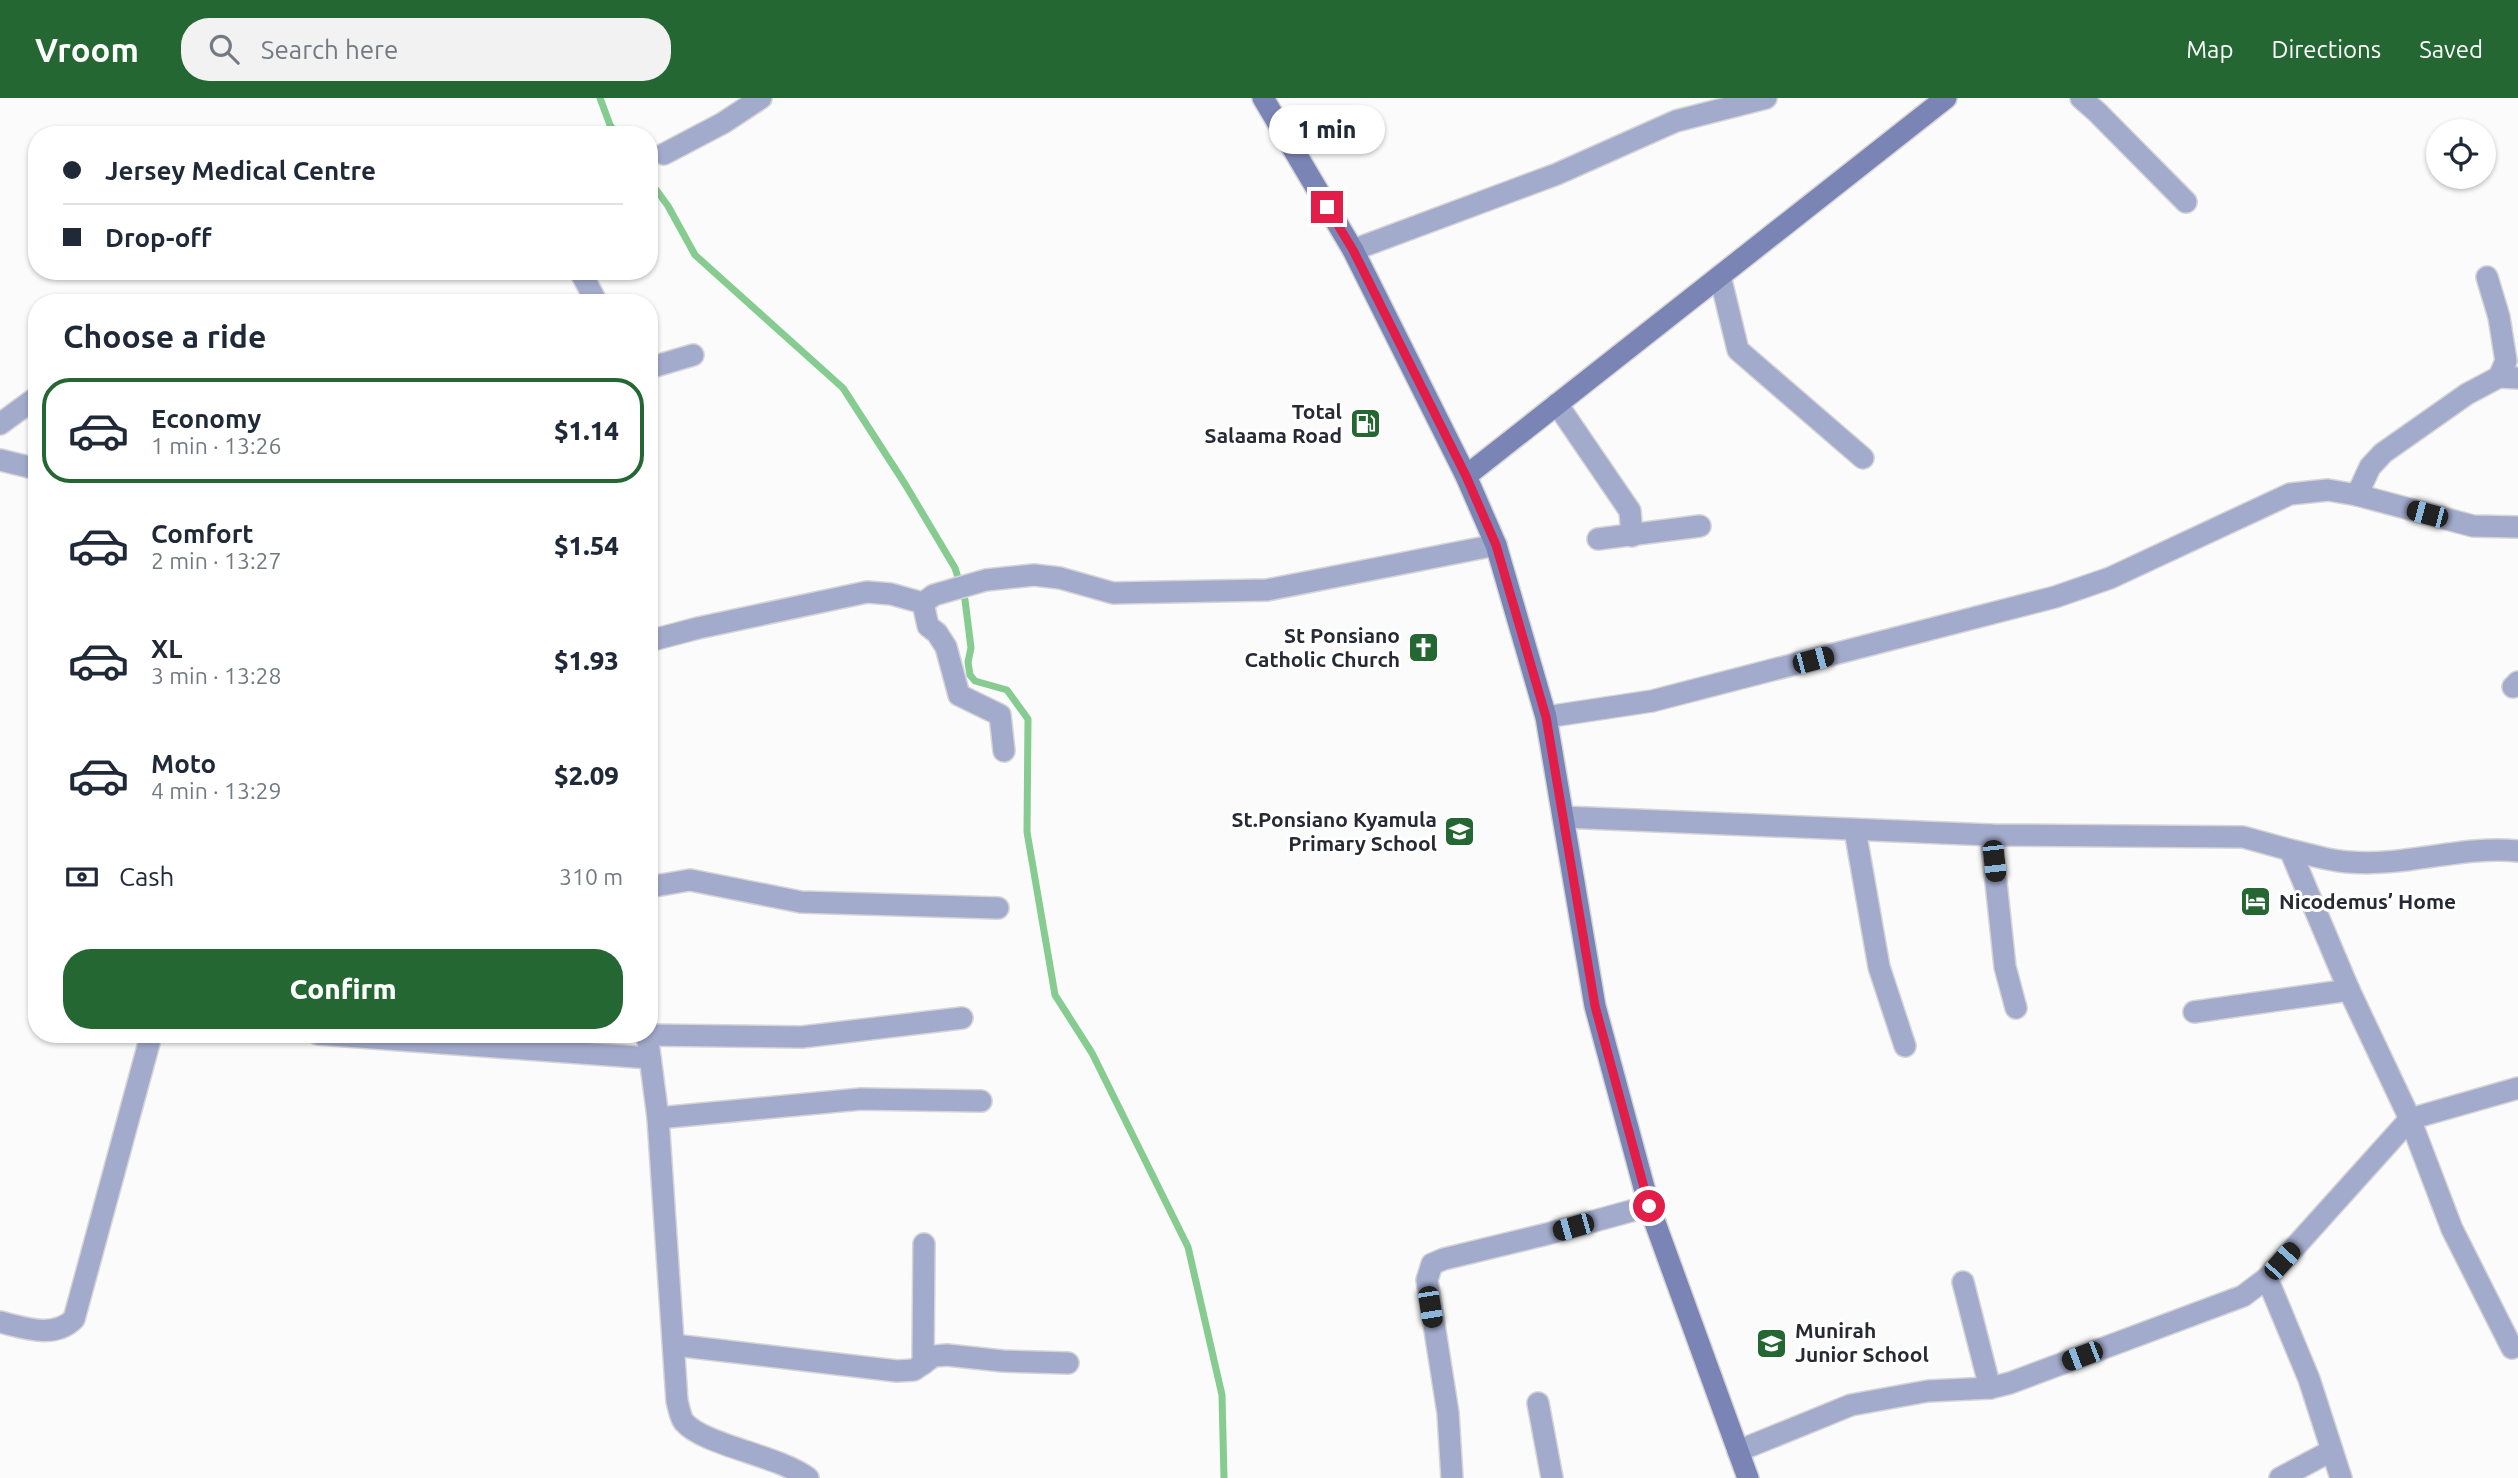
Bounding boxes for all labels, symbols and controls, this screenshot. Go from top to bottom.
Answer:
search box [181,18,671,81]
icon: search [205,30,243,68]
text: Vroom [35,31,139,68]
text: Search here [261,35,398,64]
text: Map [2186,36,2233,63]
text: Directions [2271,36,2381,63]
text: Saved [2419,36,2483,63]
callout: 1 min [1269,105,1385,154]
text: 1 min [1298,117,1356,142]
map controls [2426,119,2496,189]
button: locate [2426,119,2496,189]
text: Jersey Medical Centre [105,156,376,185]
route end [1311,191,1343,223]
text: Drop-off [105,223,212,252]
text: Choose a ride [63,318,266,354]
icon: car [67,399,130,462]
place label: Total Salaama Road [1205,399,1342,447]
text: Economy [151,404,261,433]
fuel station icon: Total Salaama Road [1348,407,1382,441]
text: $1.14 [554,416,619,445]
text: 1 min · 13:26 [151,433,282,458]
car [2404,498,2451,530]
icon: car [67,514,130,577]
text: Comfort [151,519,254,548]
text: $1.54 [554,531,619,560]
text: 2 min · 13:27 [151,548,282,573]
place label: St Ponsiano Catholic Church [1244,623,1400,671]
icon: car [67,629,130,692]
church icon: St Ponsiano Catholic Church [1406,631,1440,665]
text: XL [151,634,182,663]
car [1790,644,1837,676]
text: $1.93 [554,646,619,675]
text: 3 min · 13:28 [151,663,282,688]
icon: car [67,744,130,807]
text: Moto [151,749,216,778]
text: $2.09 [554,761,619,790]
text: 4 min · 13:29 [151,778,282,803]
place label: St.Ponsiano Kyamula Primary School [1232,807,1437,855]
school or university icon: St.Ponsiano Kyamula Primary School [1443,815,1477,849]
car [1982,839,2007,883]
icon: cash [63,858,101,896]
text: Cash [119,862,174,891]
text: 310 m [559,864,623,889]
hotel icon: Nicodemus’ Home [2239,885,2273,919]
place label: Nicodemus’ Home [2279,889,2456,913]
button: Confirm [63,949,623,1029]
route start [1633,1190,1665,1222]
car [1550,1211,1597,1243]
car [2261,1238,2304,1284]
car [1417,1285,1444,1329]
place label: Munirah Junior School [1795,1318,1929,1366]
school or university icon: Munirah Junior School [1755,1326,1789,1360]
car [2059,1339,2106,1373]

